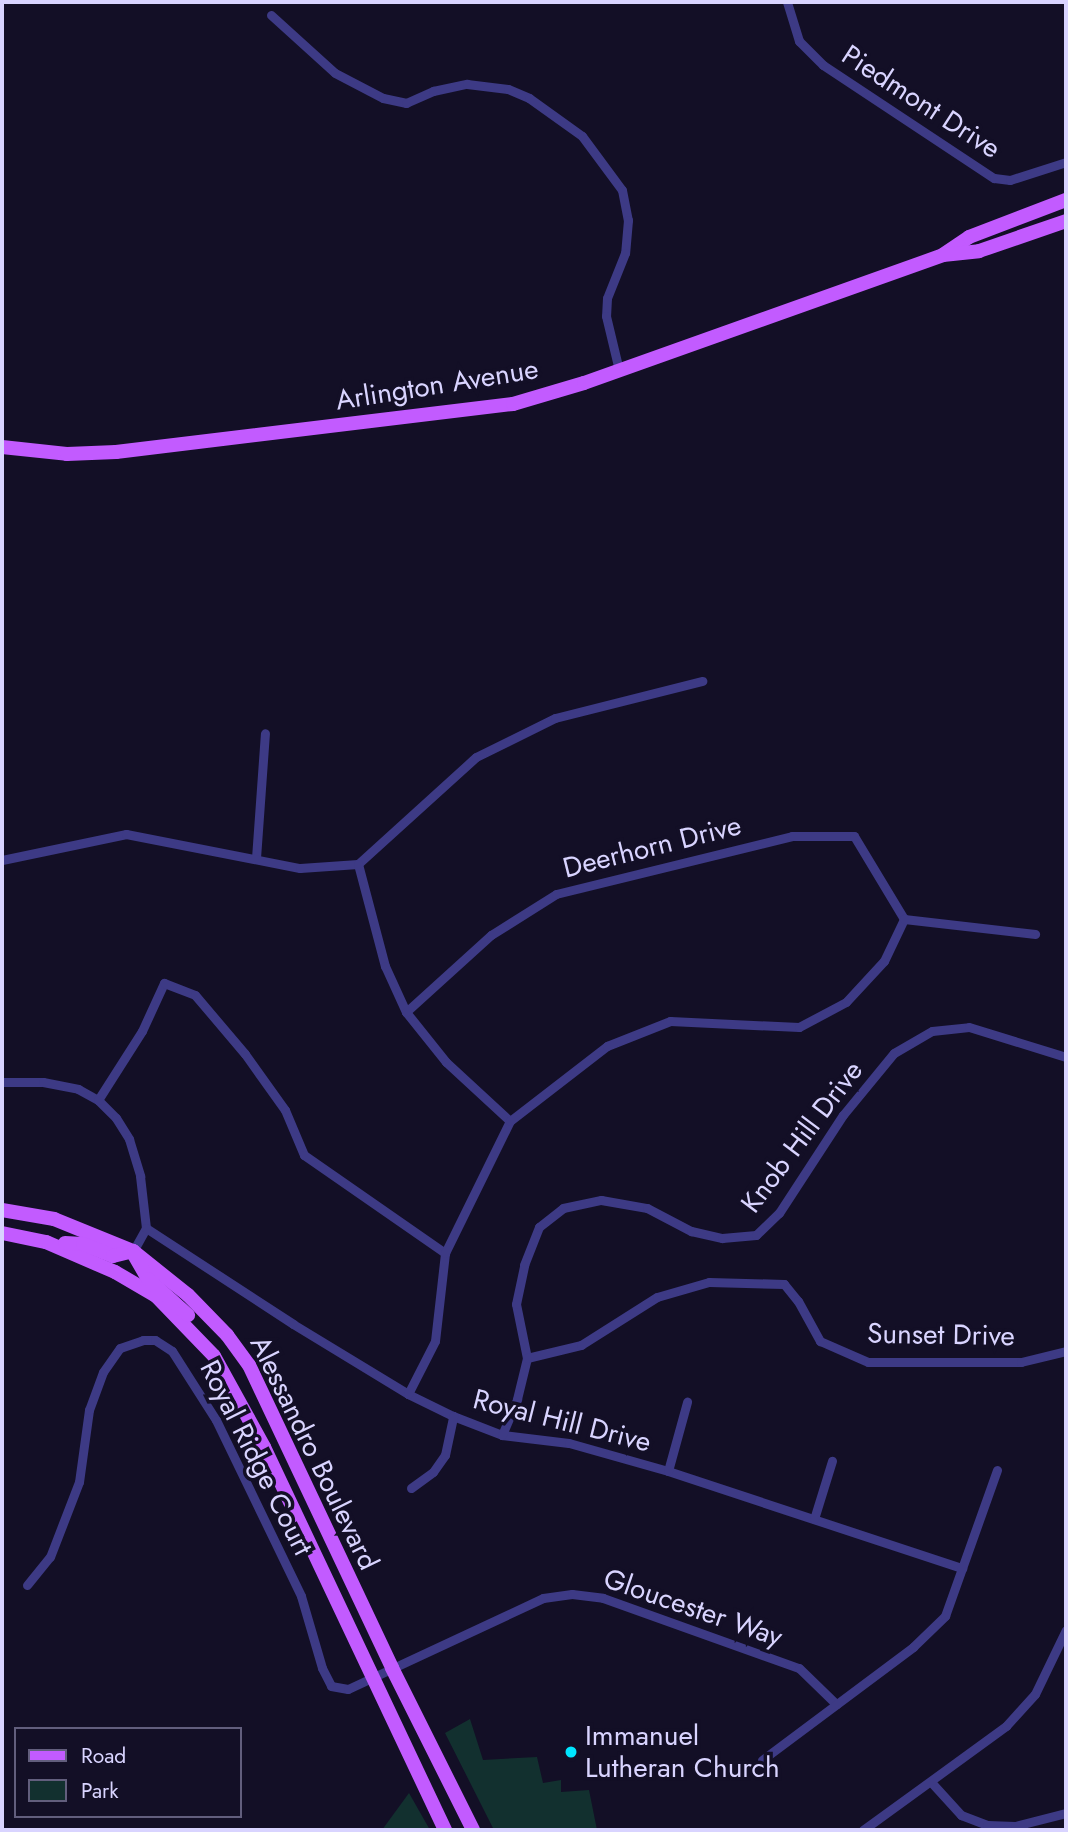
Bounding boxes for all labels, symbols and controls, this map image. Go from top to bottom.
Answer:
street label: Piedmont Drive [835,38,1007,166]
street label: Arlington Avenue [333,352,541,418]
street label: Deerhorn Drive [559,809,745,885]
street label: Knob Hill Drive [734,1055,870,1219]
street label: Sunset Drive [867,1317,1015,1353]
street label: Alessandro Boulevard [243,1330,385,1576]
street label: Royal Ridge Court [192,1355,320,1561]
street label: Royal Hill Drive [470,1383,654,1459]
street label: Gloucester Way [599,1562,787,1654]
place label: Immanuel Lutheran Church [585,1719,780,1785]
legend [14,1727,242,1818]
text: Road [81,1741,126,1771]
marker: Immanuel Lutheran Church [563,1744,579,1760]
text: Park [81,1776,118,1806]

